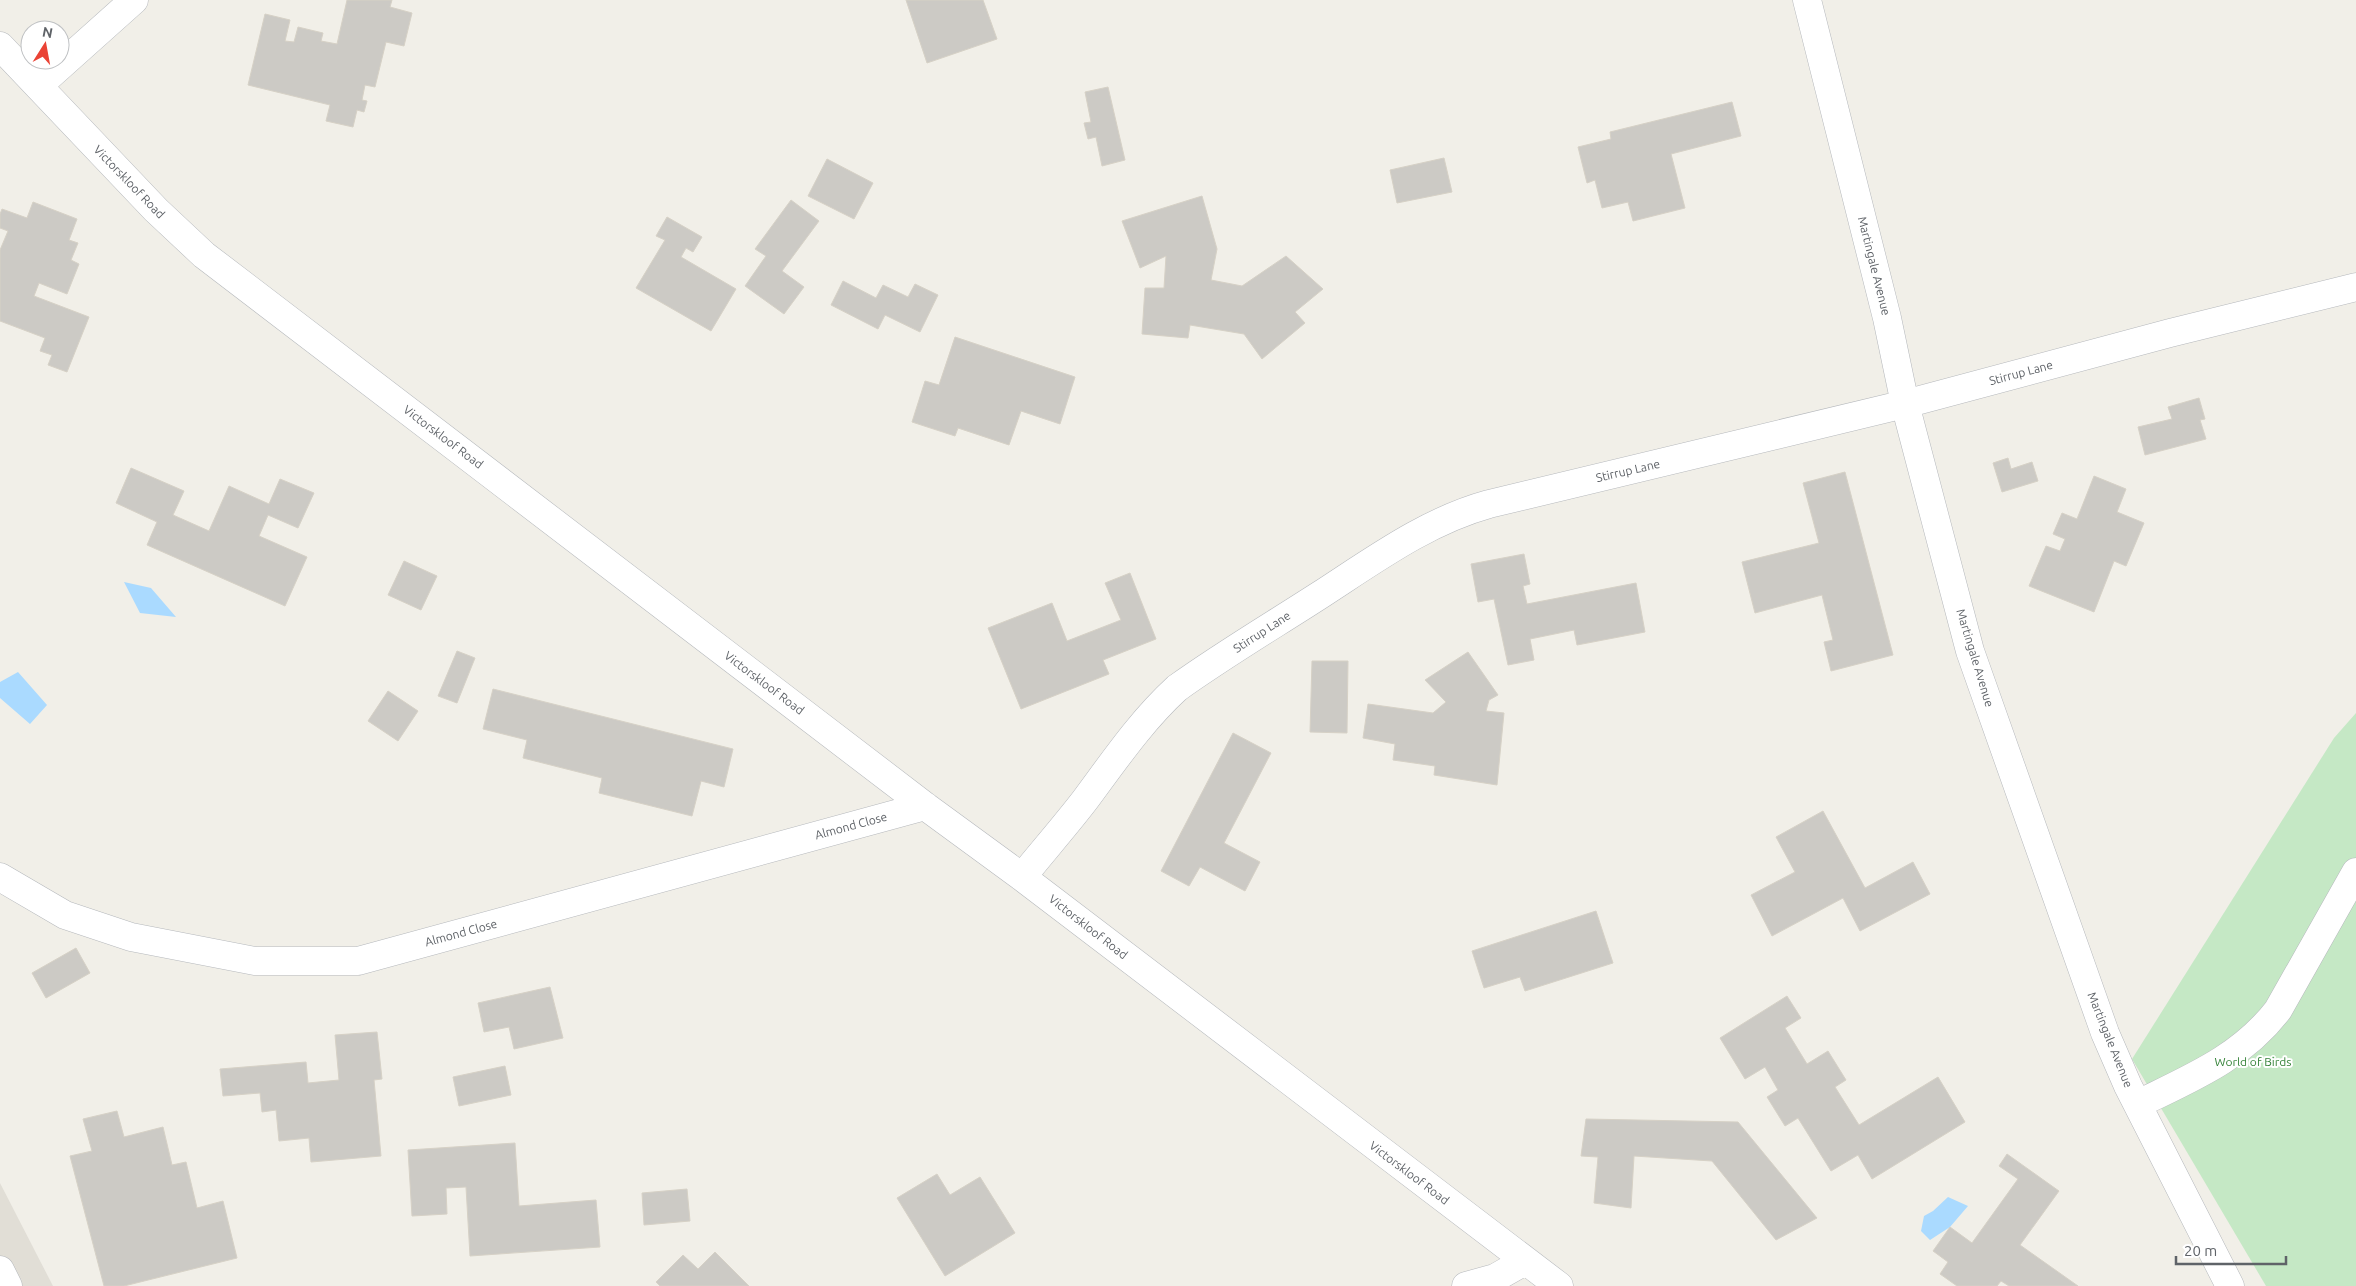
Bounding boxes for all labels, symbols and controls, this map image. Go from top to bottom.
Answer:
north arrow [20,20,70,70]
text: N [41,23,54,41]
street label: Victorskloof Road [91,143,167,221]
street label: Martingale Avenue [1856,215,1893,317]
street label: Stirrup Lane [1988,358,2054,387]
street label: Victorskloof Road [401,402,486,471]
street label: Stirrup Lane [1595,457,1661,484]
street label: Martingale Avenue [1954,607,1997,708]
street label: Stirrup Lane [1231,608,1293,655]
street label: Victorskloof Road [722,648,807,717]
street label: Almond Close [813,810,888,841]
street label: Victorskloof Road [1046,892,1130,961]
street label: Almond Close [423,917,498,948]
street label: Martingale Avenue [2085,990,2136,1089]
park label: World of Birds [2214,1055,2292,1068]
street label: Victorskloof Road [1367,1138,1452,1207]
scale bar [2176,1234,2286,1266]
text: 20 m [2184,1242,2217,1259]

